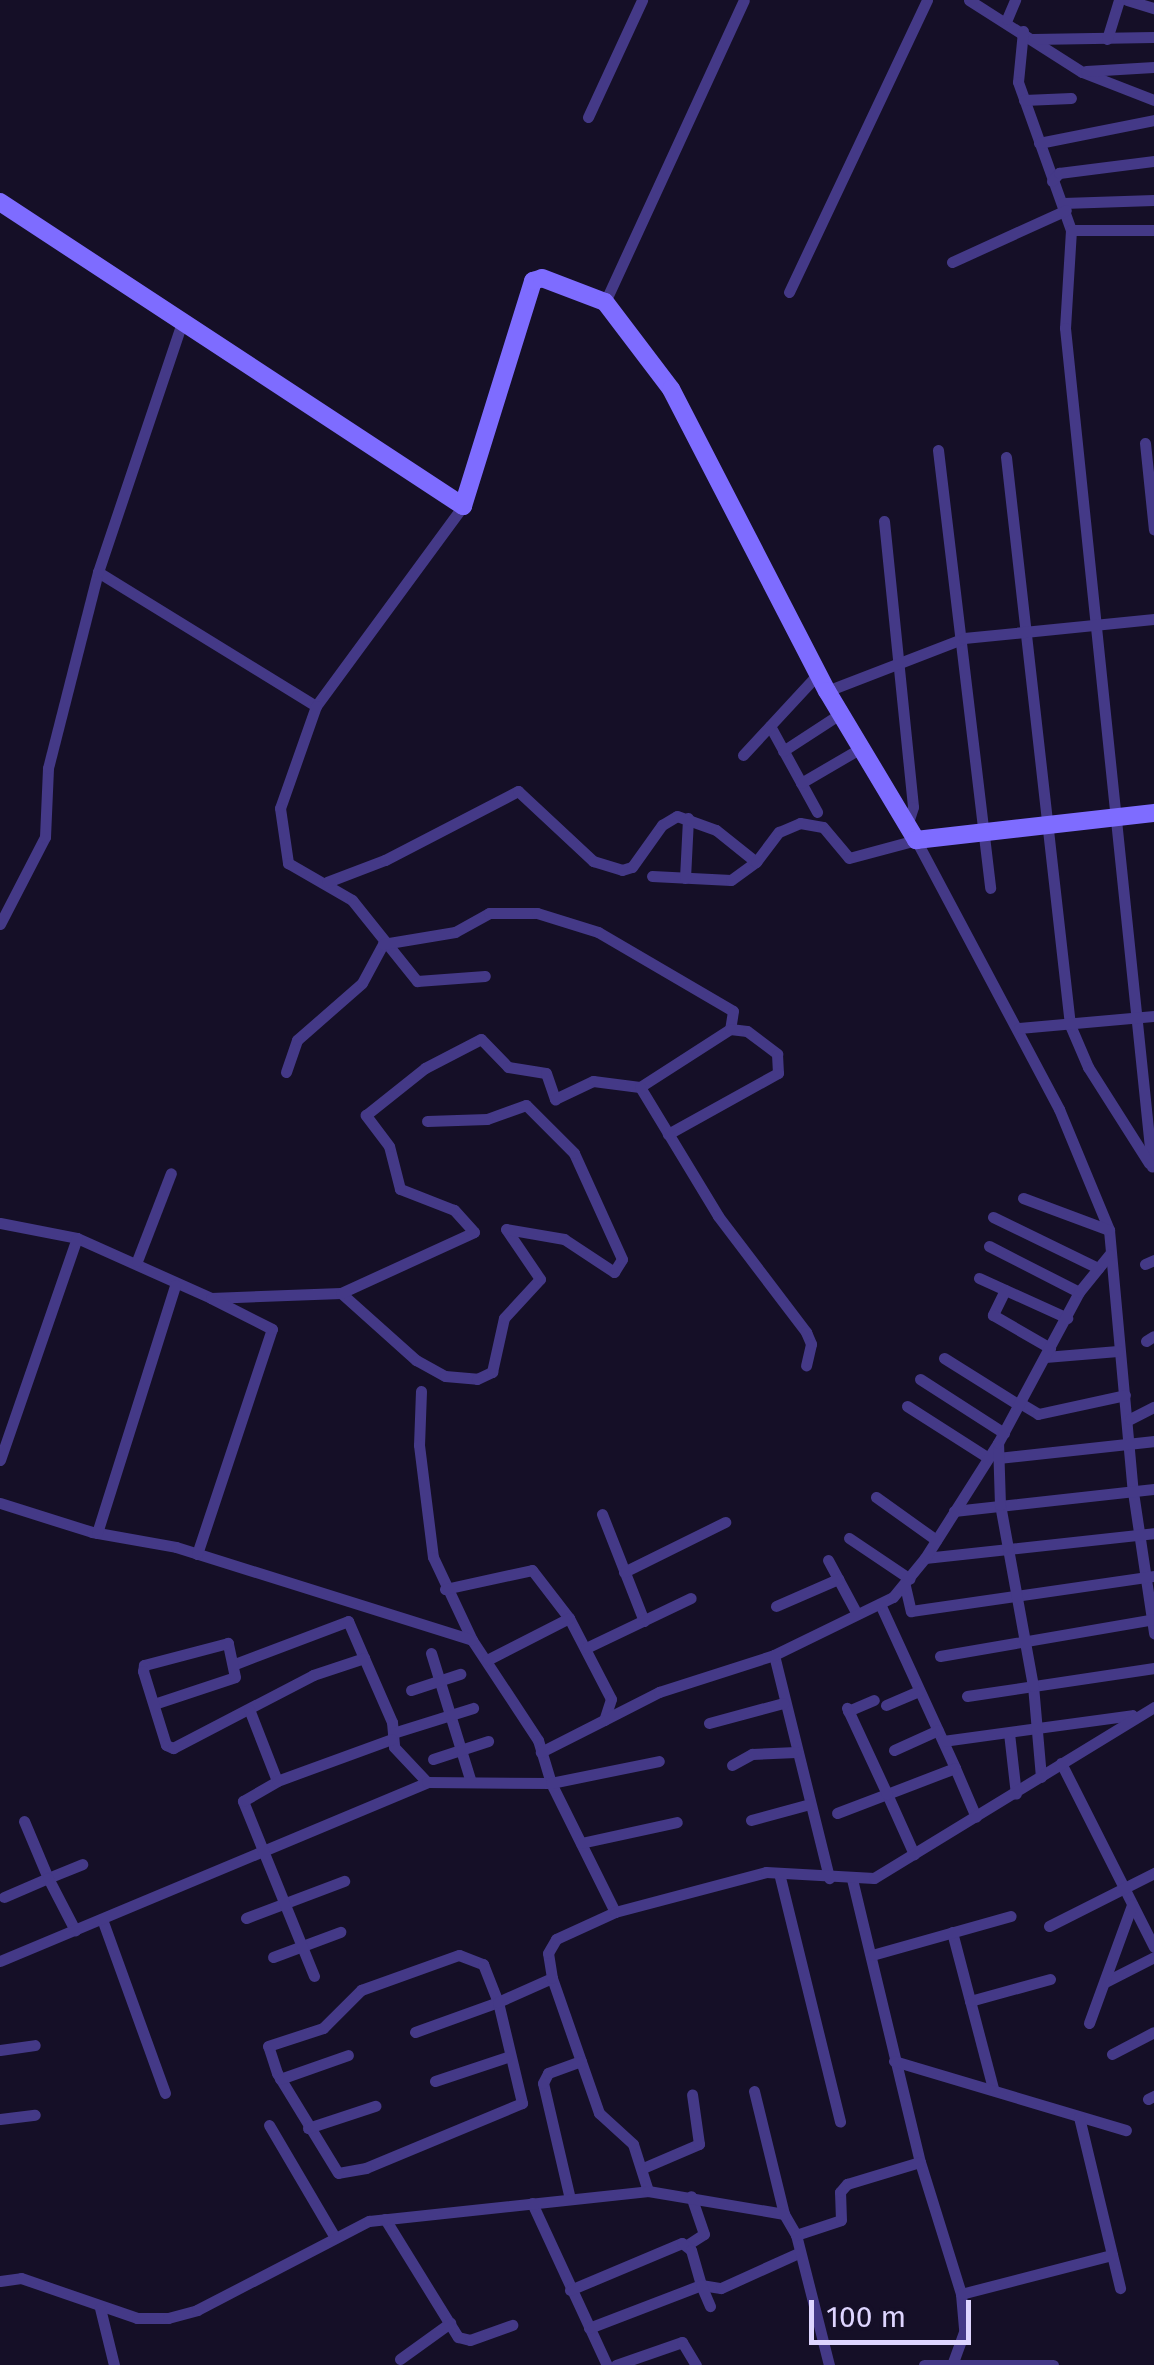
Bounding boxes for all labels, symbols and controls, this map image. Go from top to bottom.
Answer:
scale bar [814,2280,976,2342]
text: 100 m [826,2299,906,2335]

